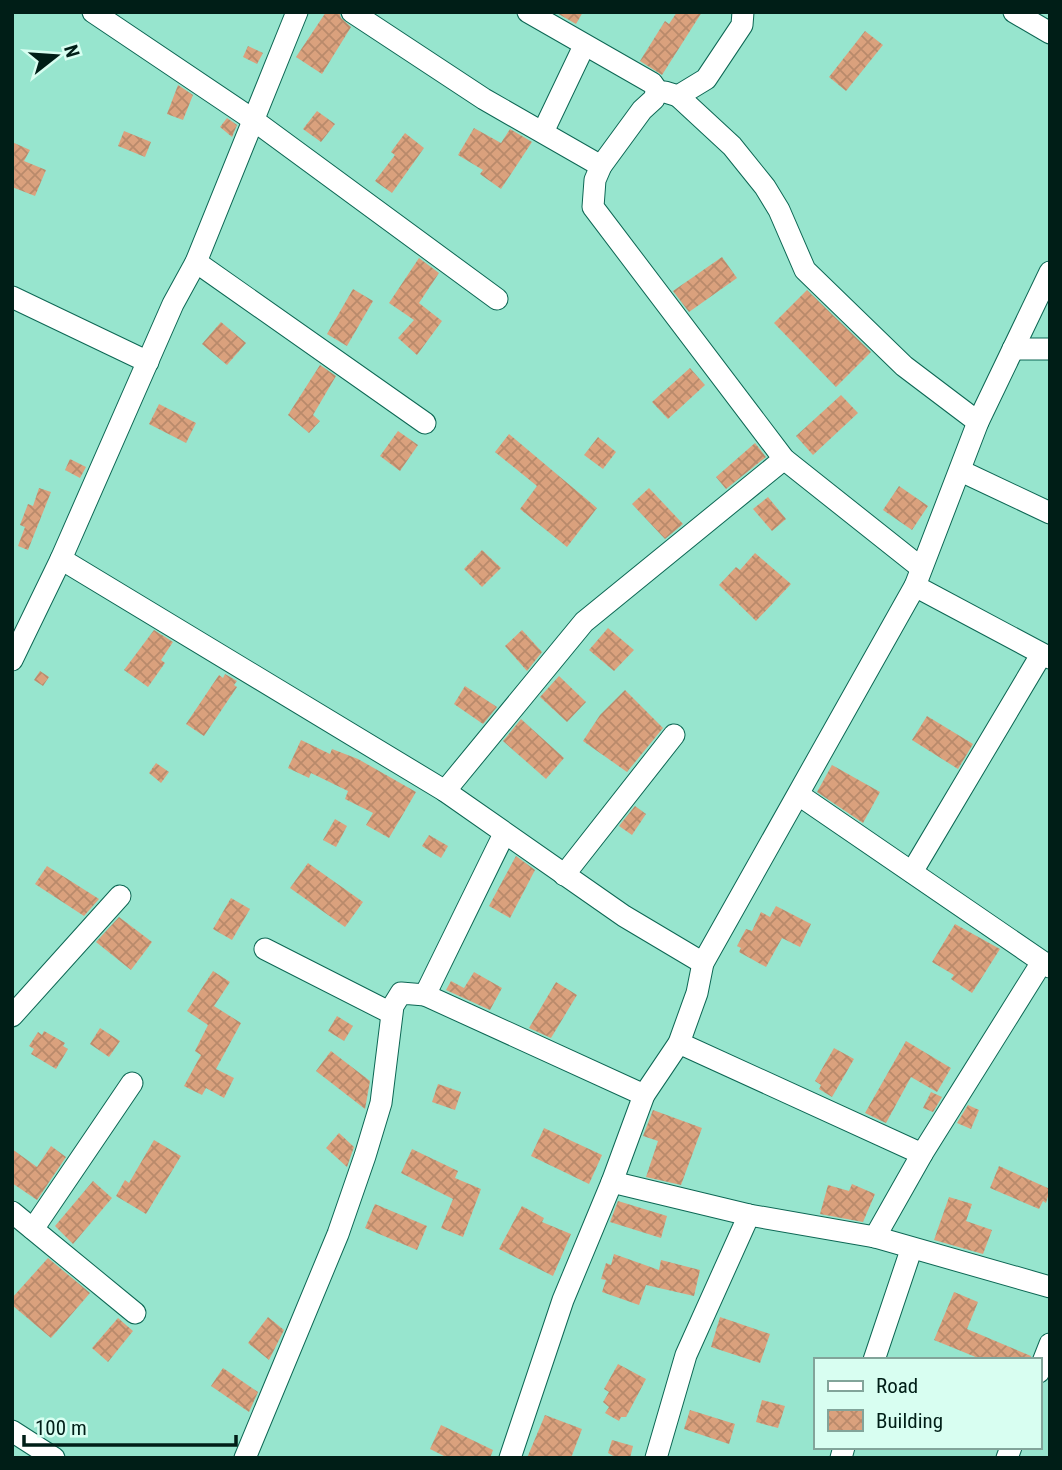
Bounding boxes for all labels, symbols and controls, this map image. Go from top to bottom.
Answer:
north arrow [21,21,91,91]
text: N [59,42,84,60]
legend [814,1358,1041,1449]
text: Road [876,1374,918,1398]
scale bar [24,1404,236,1448]
text: Building [876,1409,943,1433]
text: 100 m [35,1416,87,1440]

